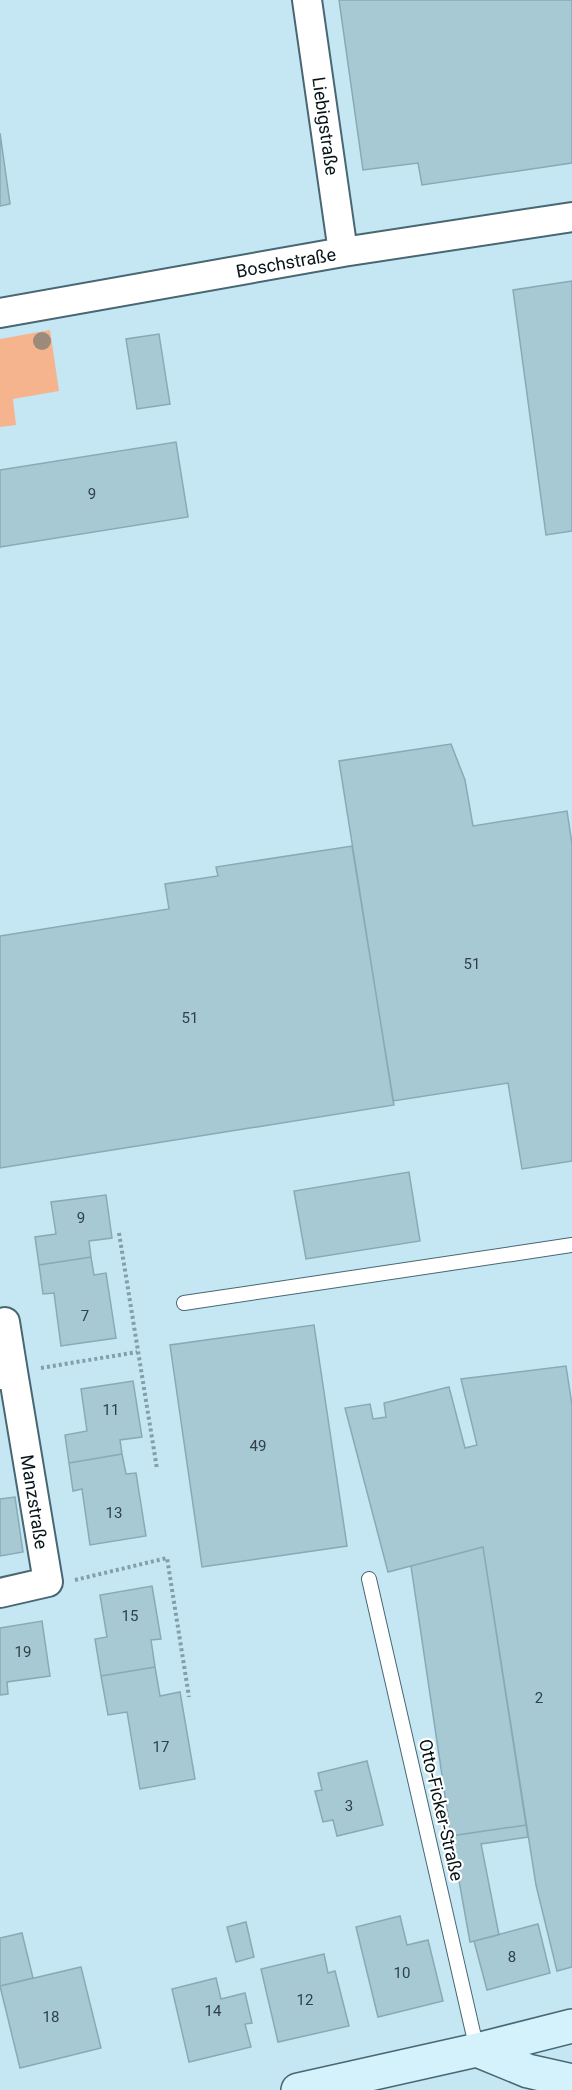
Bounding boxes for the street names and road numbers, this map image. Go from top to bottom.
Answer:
street label: Liebigstraße [308,75,343,177]
street label: Boschstraße [234,243,338,282]
street label: Manzstraße [17,1453,52,1551]
street label: Otto-Ficker-Straße [415,1737,468,1883]

